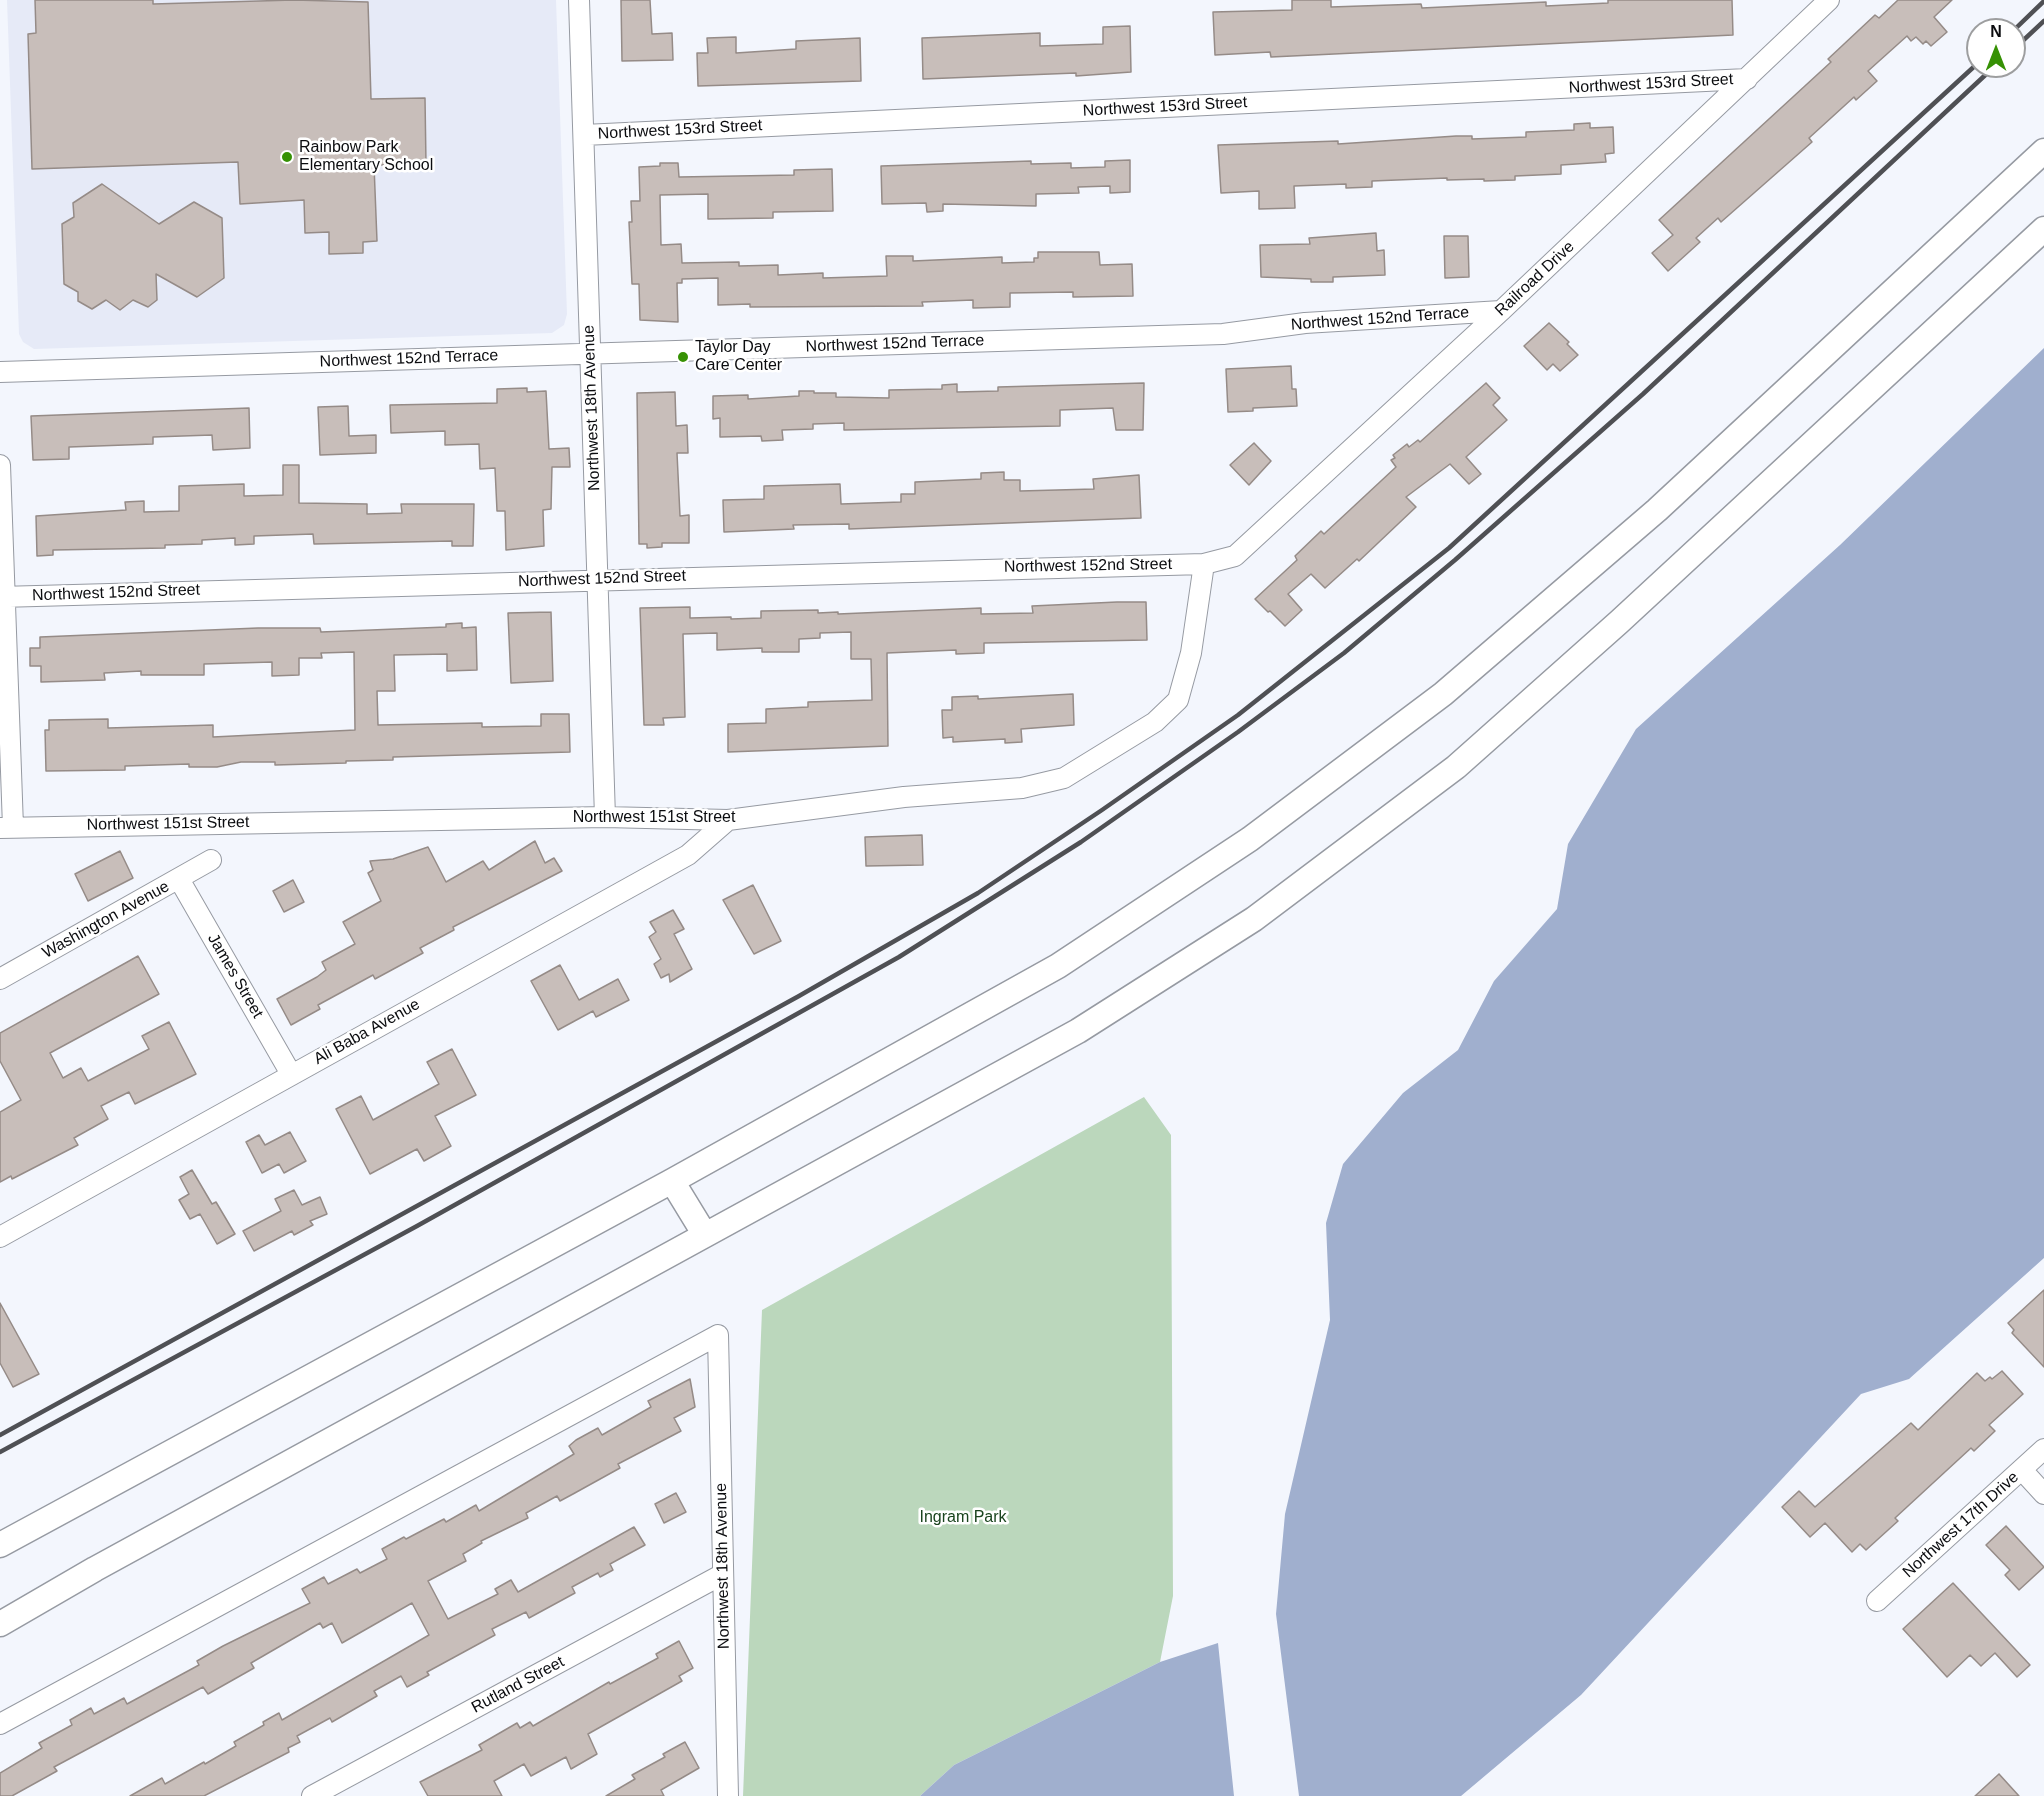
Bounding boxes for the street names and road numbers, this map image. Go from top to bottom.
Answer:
street label: Northwest 153rd Street [1568,70,1734,98]
street label: Northwest 153rd Street [1082,93,1248,121]
street label: Northwest 153rd Street [597,116,763,144]
street label: Railroad Drive [1491,237,1579,321]
street label: Northwest 152nd Terrace [1290,303,1470,335]
street label: Northwest 18th Avenue [580,325,604,491]
street label: Northwest 152nd Terrace [805,331,985,357]
street label: Northwest 152nd Terrace [319,346,499,372]
street label: Northwest 152nd Street [1004,555,1172,577]
street label: Northwest 152nd Street [518,566,686,592]
street label: Northwest 152nd Street [32,580,200,606]
street label: Northwest 151st Street [573,808,735,828]
street label: Northwest 151st Street [86,813,250,835]
street label: Washington Avenue [39,877,173,963]
street label: James Street [203,930,267,1022]
street label: Ali Baba Avenue [311,995,423,1069]
street label: Northwest 17th Drive [1899,1468,2023,1582]
street label: Northwest 18th Avenue [712,1483,734,1649]
street label: Rutland Street [468,1653,568,1717]

